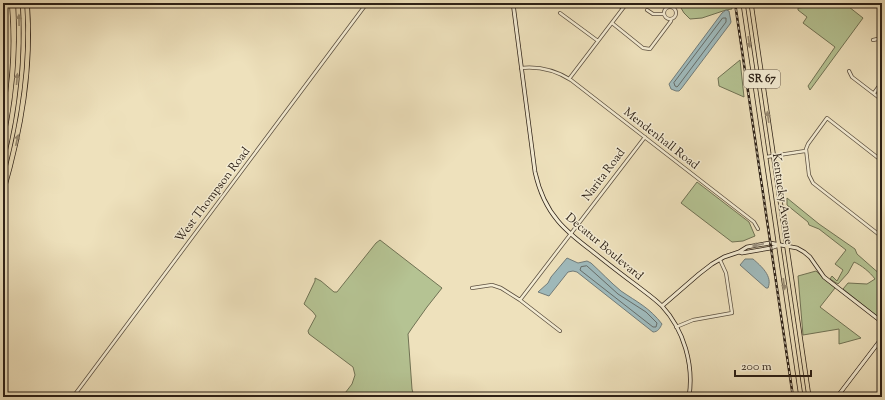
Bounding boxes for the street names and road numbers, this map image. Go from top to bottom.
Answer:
road number: SR 67 [744,70,780,88]
street label: Mendenhall Road [619,104,703,174]
street label: West Thompson Road [171,143,255,247]
street label: Narita Road [578,145,630,205]
street label: Kentucky Avenue [767,152,797,246]
street label: Decatur Boulevard [561,209,647,285]

